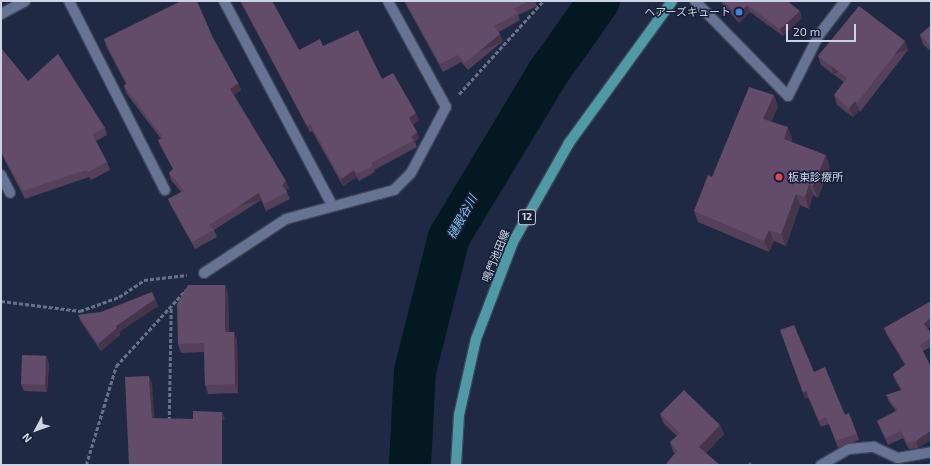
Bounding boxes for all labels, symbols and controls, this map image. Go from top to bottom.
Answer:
place label: ヘアーズキュート [644,5,731,19]
marker: ヘアーズキュート [734,7,744,17]
scale bar [788,16,858,42]
text: 20 m [793,24,820,38]
place label: 板東診療所 [788,170,843,184]
marker: 板東診療所 [773,171,785,183]
water label: 樋殿谷川 [444,193,480,241]
road number: 12 [517,209,537,225]
street label: 鳴門池田線 [480,228,512,284]
north arrow [16,410,56,450]
text: N [19,431,34,445]

